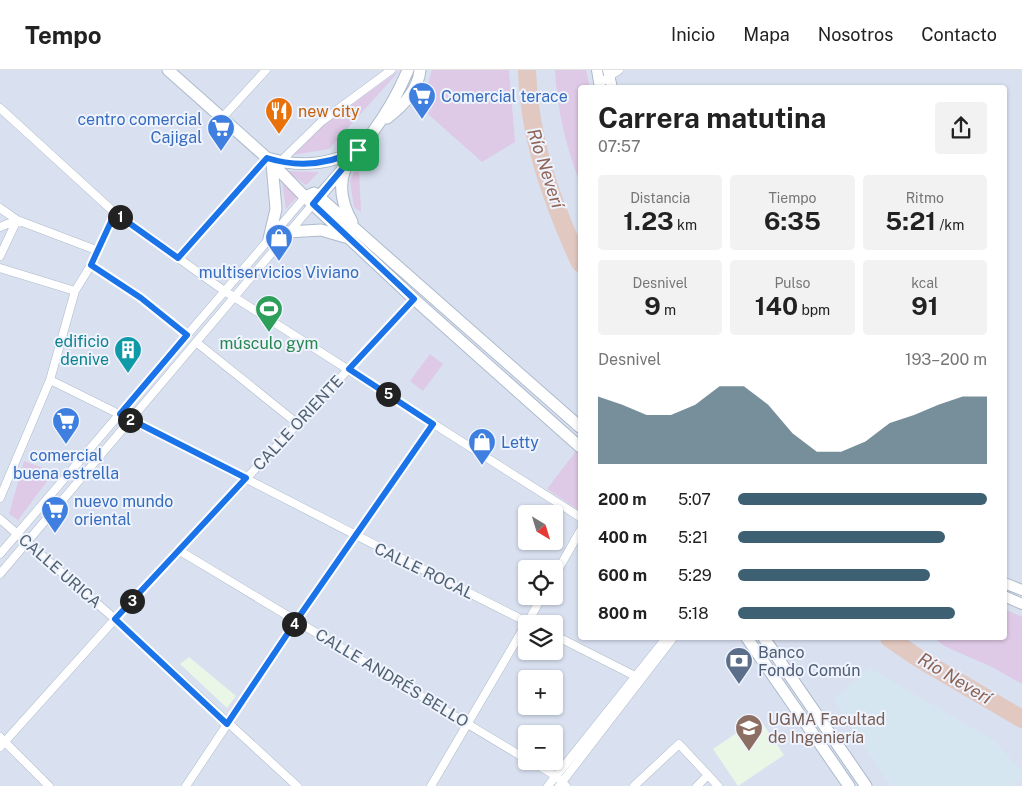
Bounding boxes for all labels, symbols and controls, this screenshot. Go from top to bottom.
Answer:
text: Tempo [25,21,102,49]
text: Inicio [671,24,715,45]
text: Mapa [743,24,790,45]
text: Nosotros [818,24,893,45]
text: Contacto [921,24,997,45]
supermarket icon: Comercial terace [407,81,437,120]
place label: Comercial terace [441,87,568,106]
restaurant icon: new city [264,96,294,135]
text: Carrera matutina [598,101,826,134]
place label: new city [298,102,360,121]
button: share [935,102,987,154]
place label: centro comercial Cajigal [77,110,202,147]
supermarket icon: centro comercial Cajigal [206,113,236,152]
water label: Río Neverí [523,126,569,212]
pin [337,129,379,171]
icon: arrive [344,136,372,164]
text: 07:57 [598,137,641,156]
text: Distancia [630,190,690,206]
text: Tiempo [768,190,817,206]
text: Ritmo [906,190,944,206]
pin: 1 [108,204,132,230]
text: 1.23 [623,206,674,236]
text: 6:35 [764,206,821,236]
text: 5:21 [885,206,936,236]
text: 1 [118,209,124,225]
text: km [674,217,697,233]
text: /km [936,217,964,233]
shop icon: multiservicios Viviano [264,223,294,262]
place label: multiservicios Viviano [199,263,359,282]
text: Desnivel [633,275,688,291]
text: Pulso [774,275,811,291]
text: kcal [911,275,938,291]
text: 9 [644,291,661,321]
text: 140 [755,291,798,321]
text: 91 [911,291,938,321]
sports icon: músculo gym [254,294,284,333]
text: m [661,302,676,318]
text: bpm [798,302,830,318]
place label: edificio denive [54,332,109,369]
place label: músculo gym [220,334,318,353]
building icon: edificio denive [113,335,143,374]
text: Desnivel [598,350,661,369]
text: 193–200 m [905,350,987,369]
street label: CALLE ORIENTE [249,372,347,474]
pin: 5 [376,382,400,406]
text: 5 [384,386,393,402]
supermarket icon: comercial buena estrella [51,406,81,445]
pin: 2 [118,408,142,432]
text: 2 [126,412,135,428]
shop icon: Letty [467,427,497,466]
place label: Letty [501,433,539,452]
place label: comercial buena estrella [13,446,119,483]
text: 200 m [598,490,647,509]
text: 5:07 [678,490,711,509]
place label: nuevo mundo oriental [74,492,173,529]
supermarket icon: nuevo mundo oriental [40,495,70,534]
north arrow [518,505,562,550]
map controls [518,505,563,770]
text: 400 m [598,528,647,547]
text: 5:21 [678,528,708,547]
street label: CALLE URICA [15,530,105,612]
street label: CALLE ROCAL [371,539,477,603]
button: locate [518,560,563,605]
text: 600 m [598,566,647,585]
text: 5:29 [678,566,712,585]
pin: 3 [120,588,144,614]
text: 3 [128,593,137,609]
text: 800 m [598,604,647,623]
text: 5:18 [678,604,709,623]
pin: 4 [282,612,306,636]
button: layers [518,615,563,660]
text: 4 [290,616,299,632]
street label: CALLE ANDRÉS BELLO [312,624,472,731]
place label: Banco Fondo Común [758,643,860,680]
bank icon: Banco Fondo Común [724,646,754,685]
water label: Río Neverí [914,648,997,709]
button: + [518,670,563,715]
place label: UGMA Facultad de Ingeniería [768,710,885,747]
school or university icon: UGMA Facultad de Ingeniería [734,713,764,752]
button: − [518,725,563,770]

